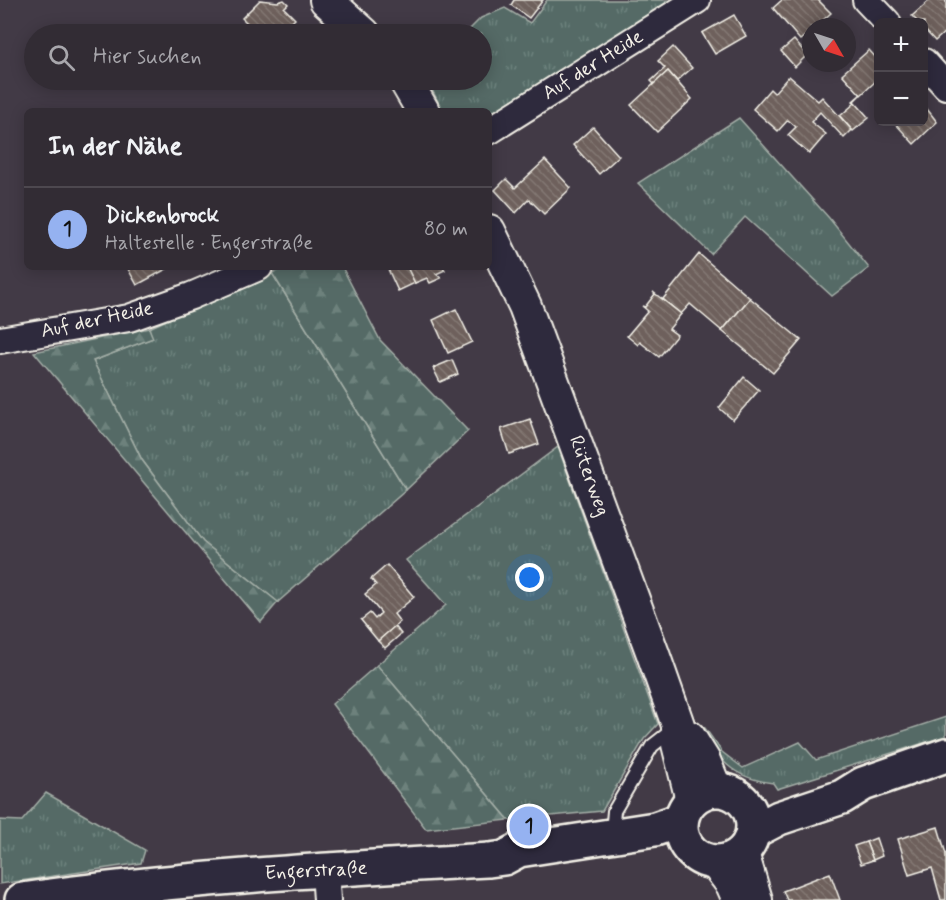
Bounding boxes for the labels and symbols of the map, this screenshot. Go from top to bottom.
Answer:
north arrow [802,18,856,72]
street label: Auf der Heide [537,23,649,107]
street label: Auf der Heide [38,295,156,345]
street label: Rüterweg [562,432,616,520]
your location [515,563,544,592]
pin: 1 [510,804,548,848]
street label: Engerstraße [264,855,368,889]

